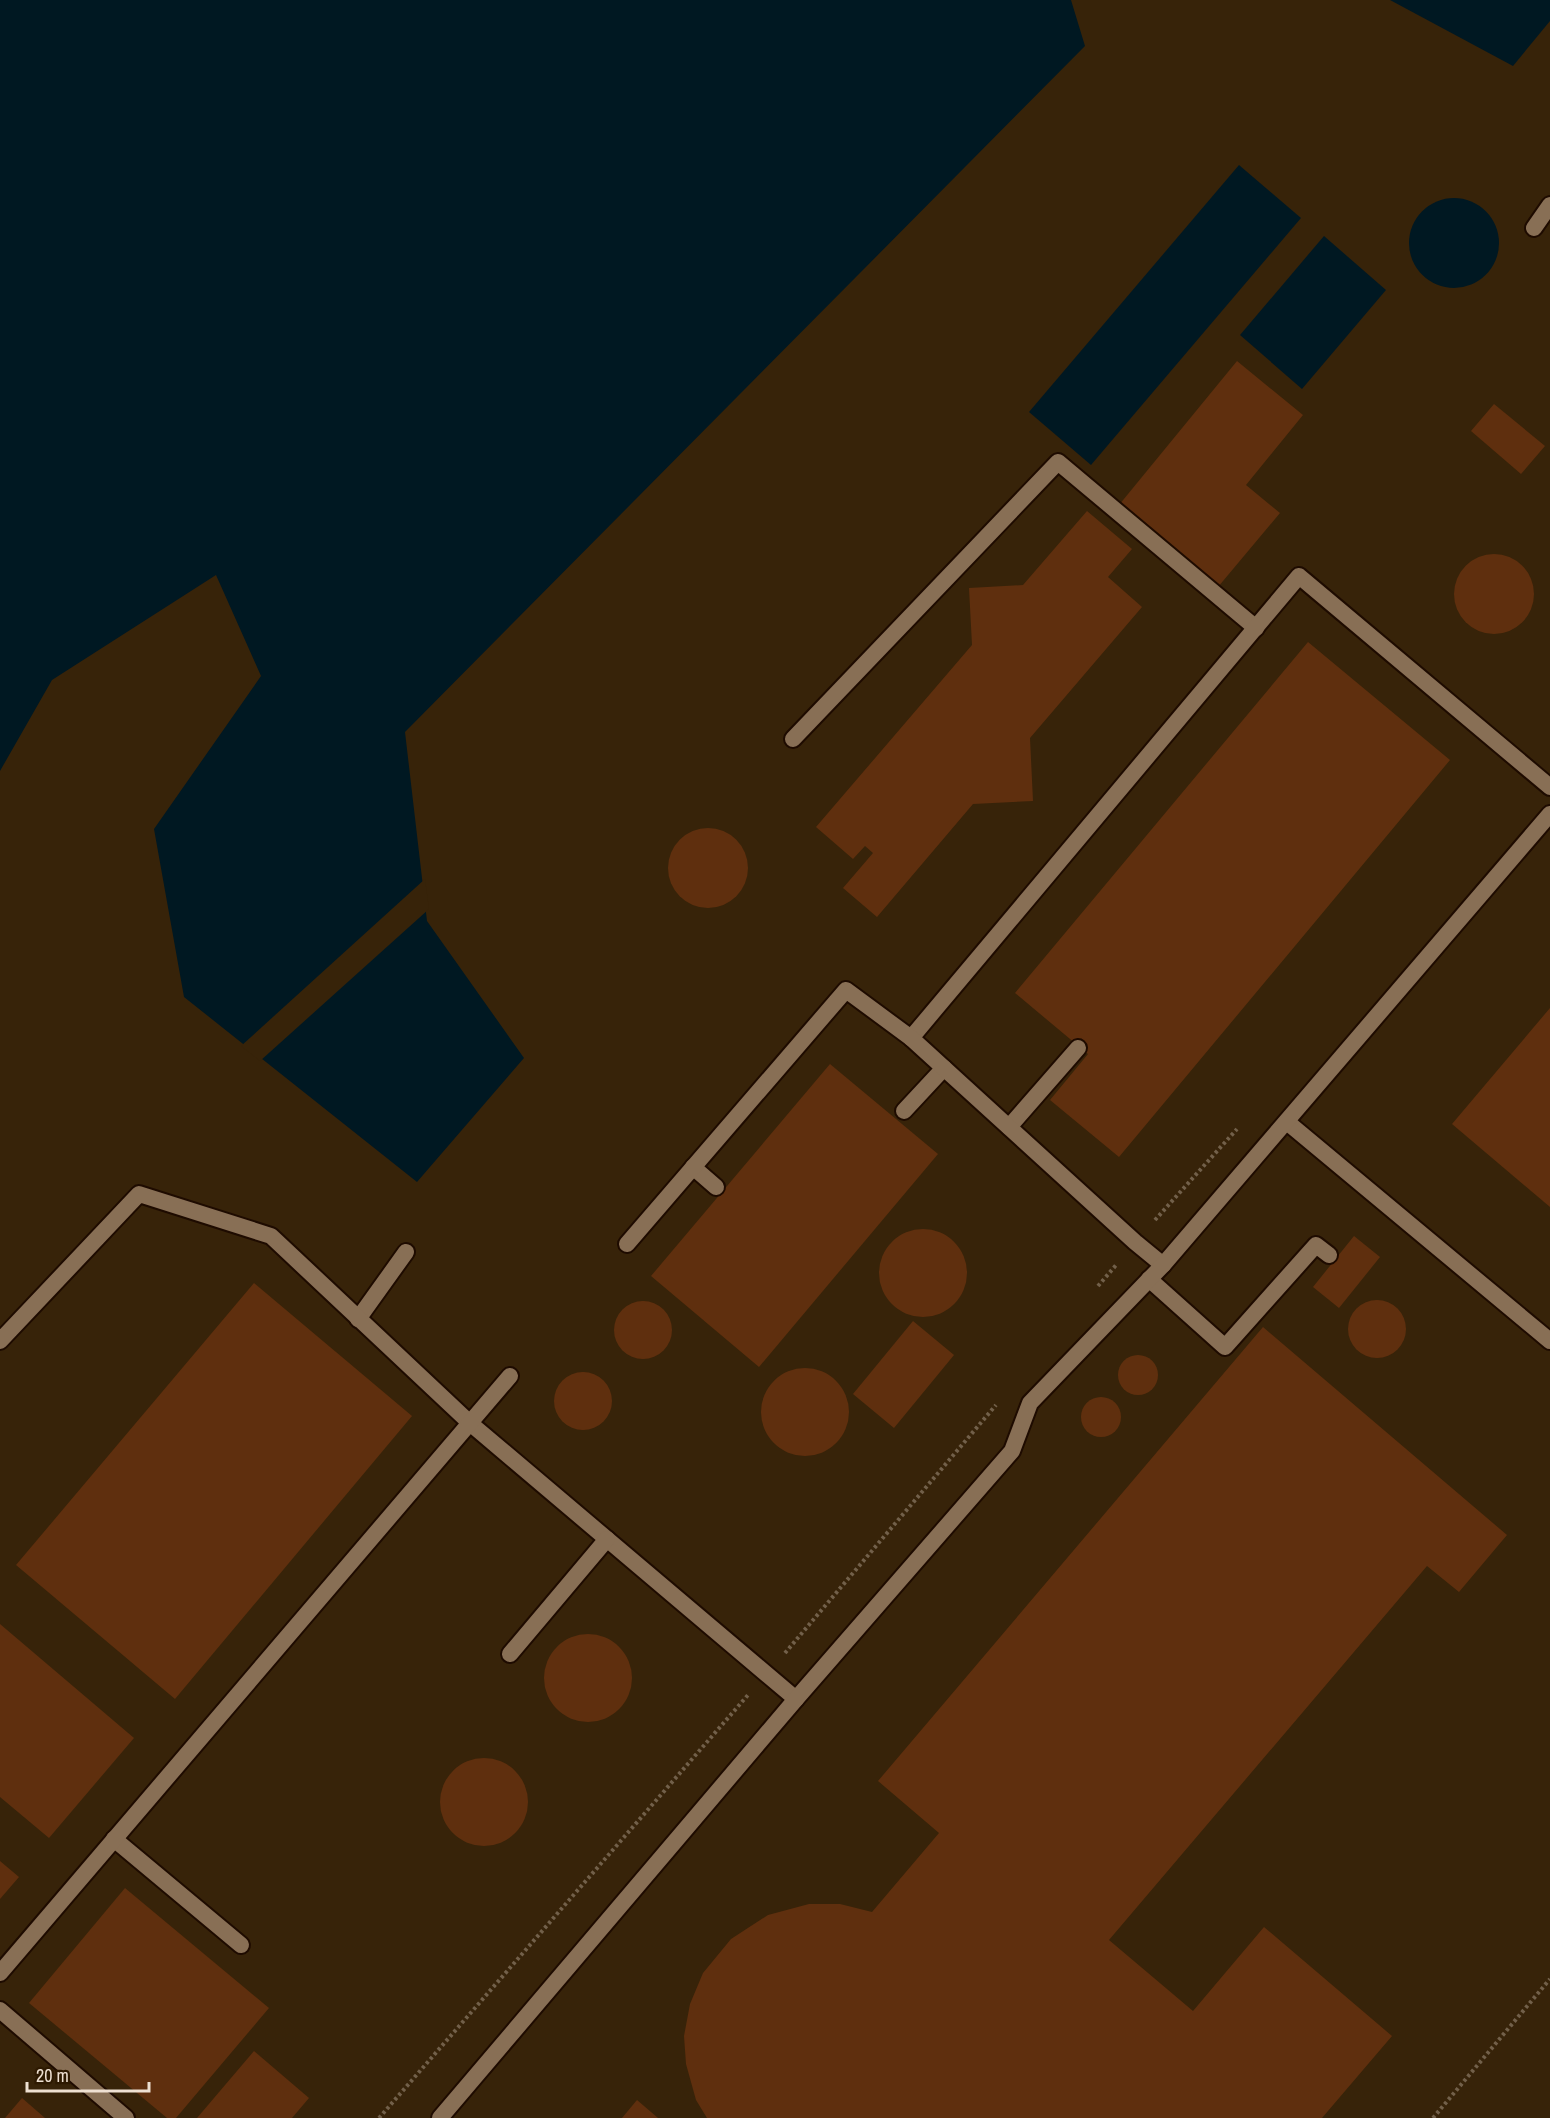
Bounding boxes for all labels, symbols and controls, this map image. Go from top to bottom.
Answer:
scale bar [27,2055,148,2093]
text: 20 m [36,2063,69,2088]

